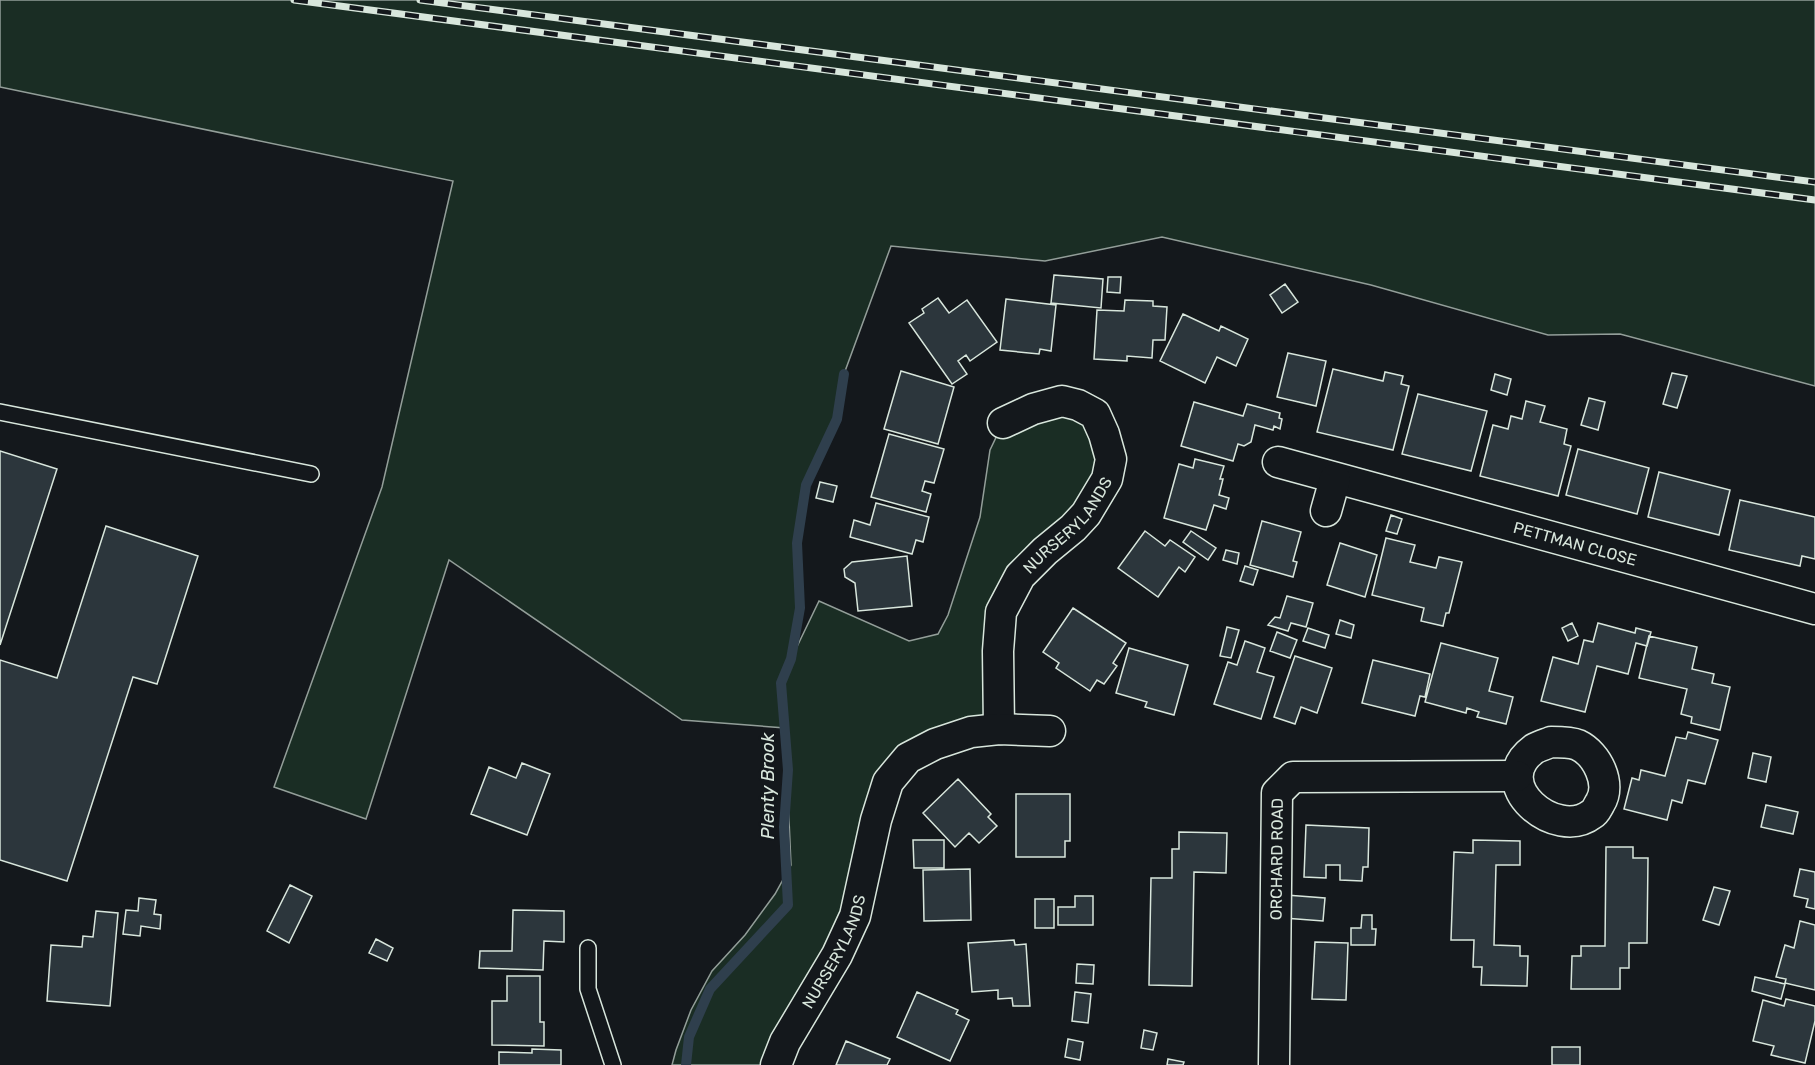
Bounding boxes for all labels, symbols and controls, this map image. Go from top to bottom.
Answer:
street label: NURSERYLANDS [1019,473,1116,578]
street label: PETTMAN CLOSE [1511,518,1639,570]
water label: Plenty Brook [757,732,779,839]
street label: ORCHARD ROAD [1267,798,1287,920]
street label: NURSERYLANDS [798,893,869,1012]

